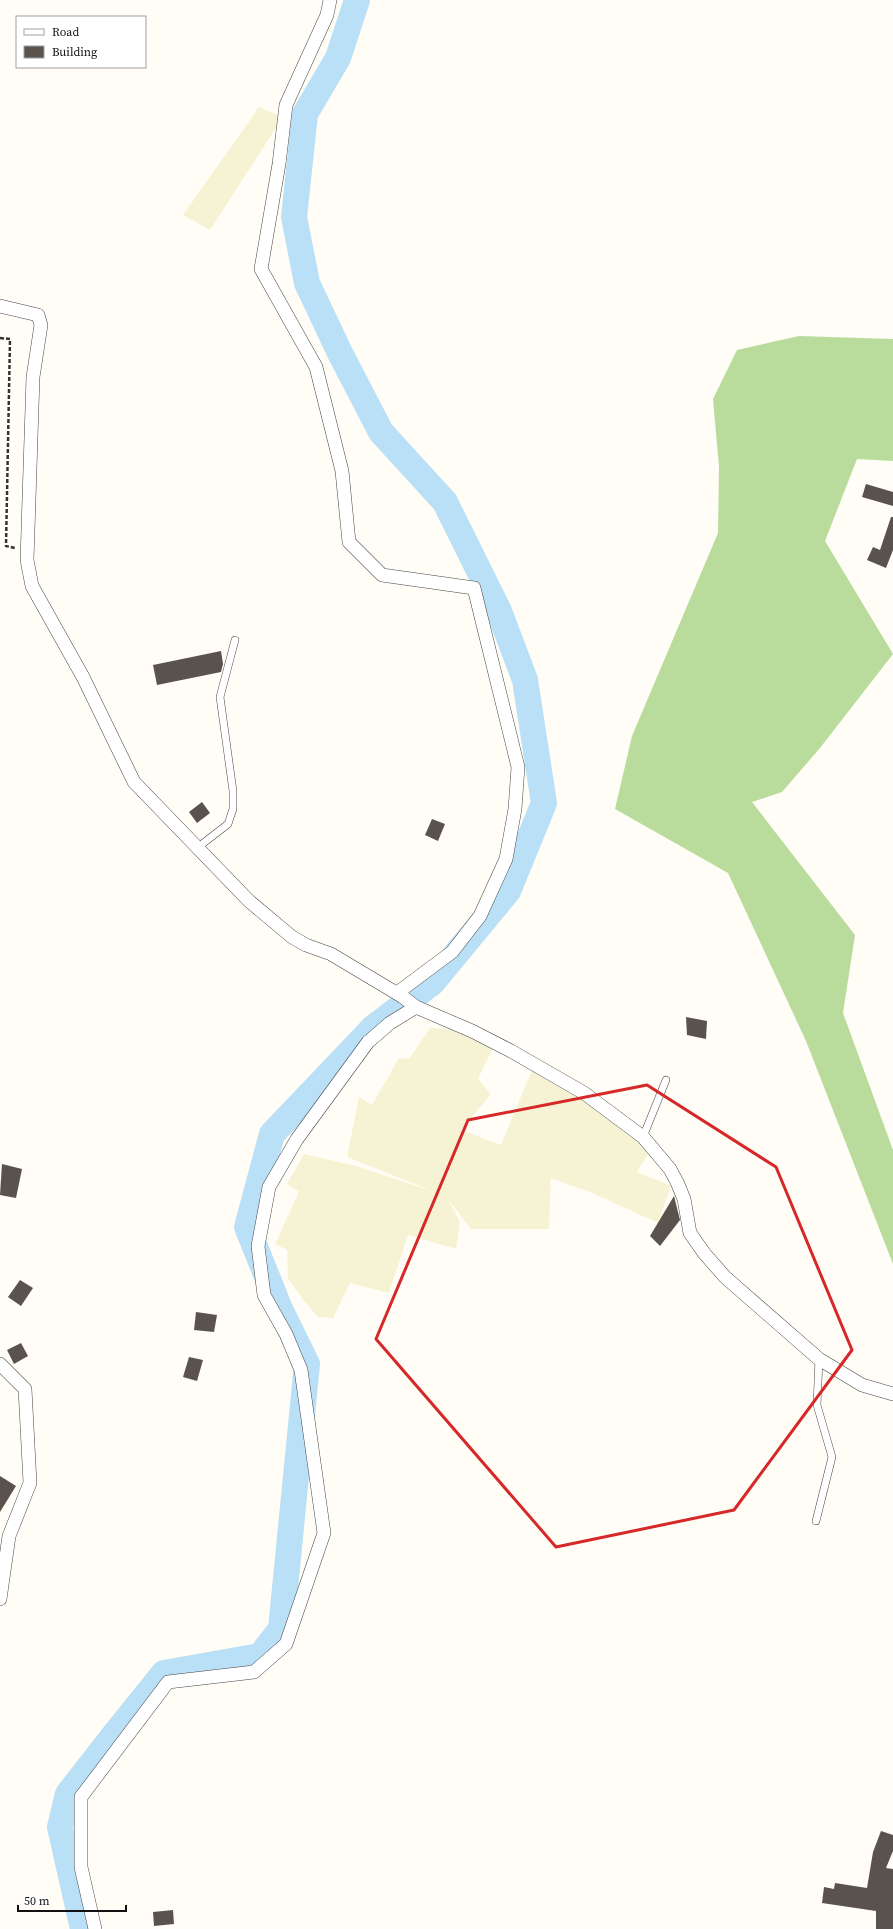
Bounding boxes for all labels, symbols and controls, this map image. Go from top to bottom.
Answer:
legend [16,16,146,68]
text: Road [52,24,79,40]
text: Building [52,44,97,60]
scale bar [18,1887,126,1913]
text: 50 m [24,1893,50,1909]

